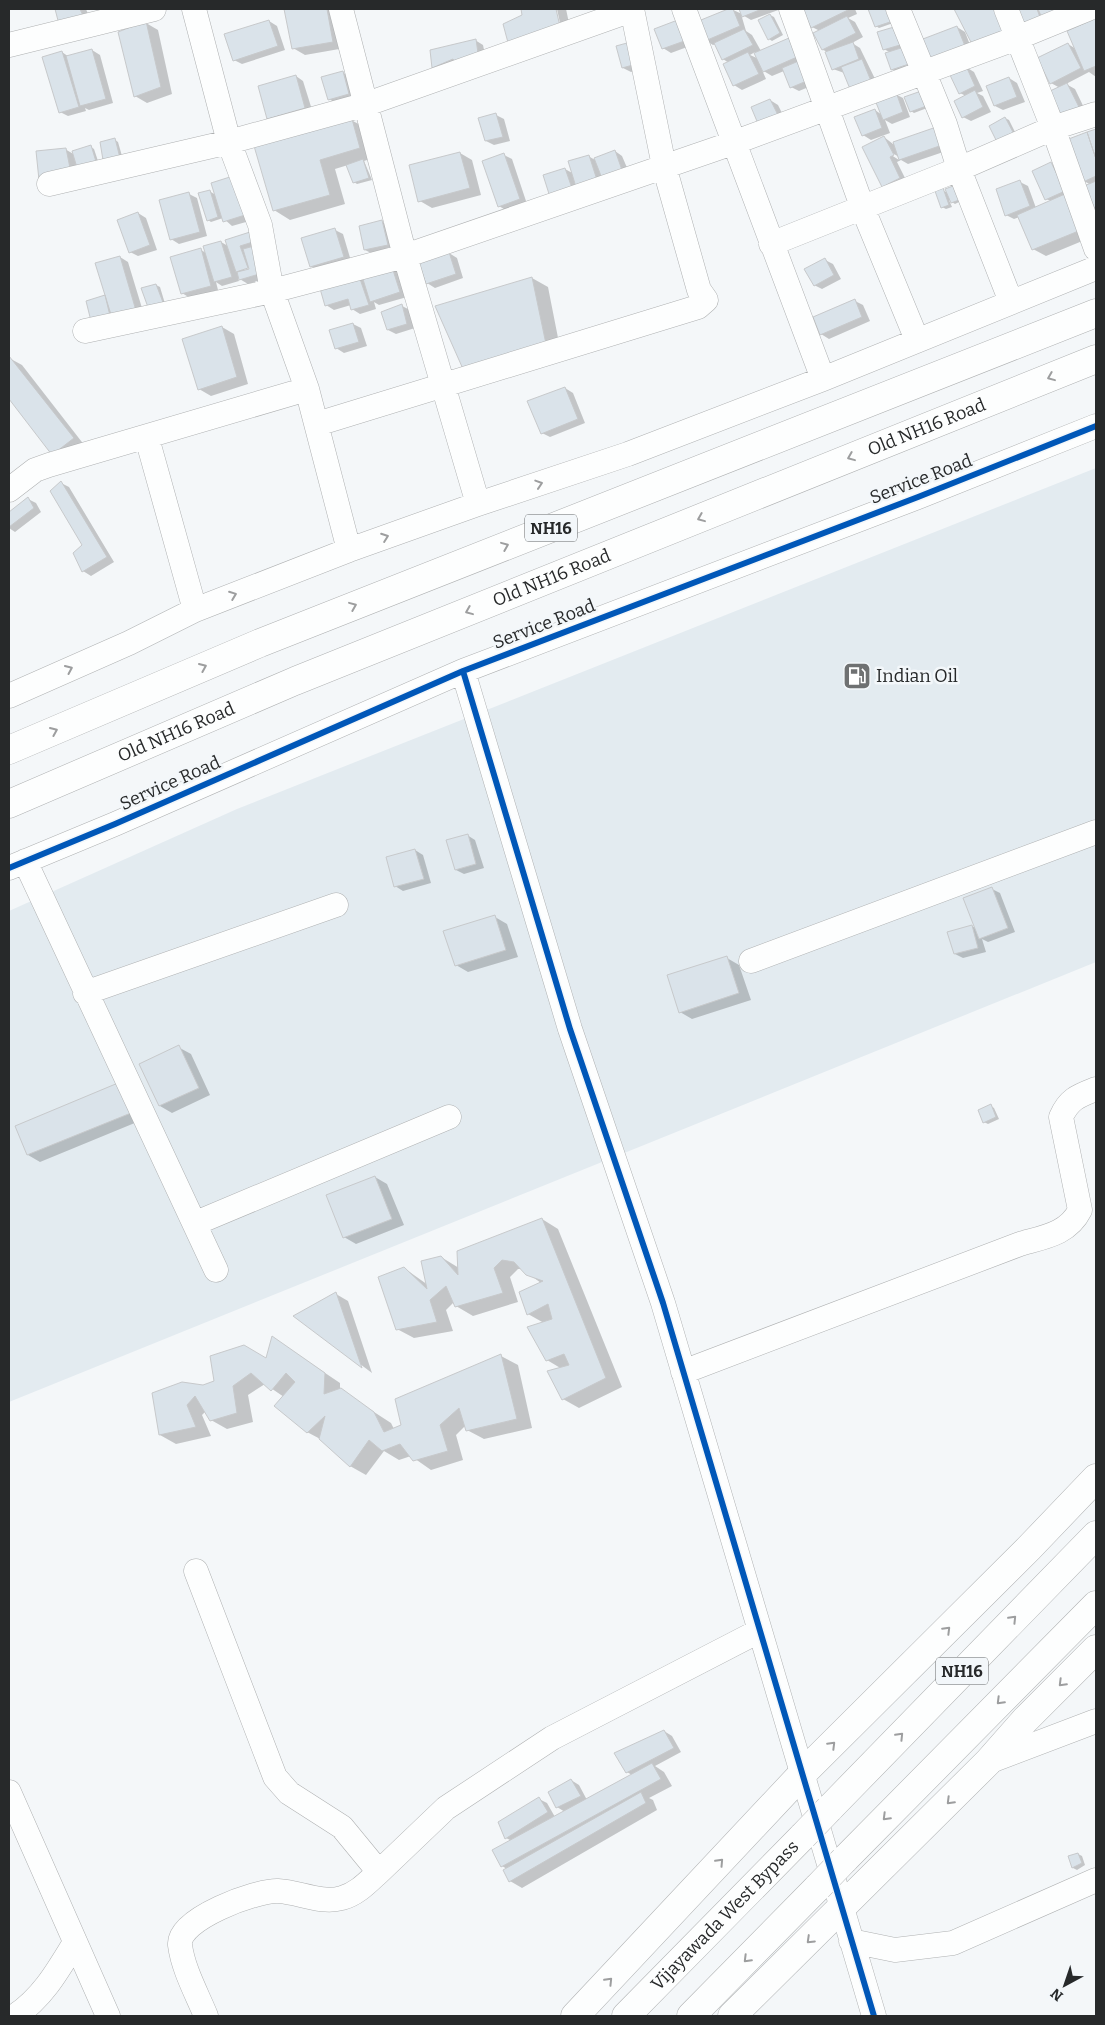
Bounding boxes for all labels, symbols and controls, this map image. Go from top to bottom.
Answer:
one-way arrow [1047,371,1056,382]
street label: Old NH16 Road [864,393,989,461]
street label: Service Road [867,449,976,509]
one-way arrow [847,451,856,462]
one-way arrow [534,480,542,490]
one-way arrow [697,512,705,522]
road number: NH16 [525,514,577,542]
one-way arrow [380,533,389,543]
one-way arrow [500,542,508,552]
street label: Old NH16 Road [489,544,614,611]
one-way arrow [229,591,237,601]
street label: Service Road [490,594,599,654]
one-way arrow [349,602,357,612]
one-way arrow [465,605,473,615]
fuel station icon: Indian Oil [842,661,872,691]
one-way arrow [198,663,207,674]
one-way arrow [65,665,73,675]
place label: Indian Oil [876,665,958,687]
street label: Old NH16 Road [114,697,238,767]
one-way arrow [49,727,58,738]
street label: Service Road [116,751,224,815]
one-way arrow [1007,1616,1016,1625]
one-way arrow [941,1627,950,1636]
road number: NH16 [936,1658,988,1684]
one-way arrow [1059,1677,1068,1686]
one-way arrow [997,1696,1006,1705]
one-way arrow [894,1733,903,1742]
one-way arrow [826,1741,835,1750]
one-way arrow [946,1795,955,1804]
one-way arrow [883,1811,892,1820]
street label: Vijayawada West Bypass [646,1836,803,1995]
one-way arrow [714,1859,723,1868]
one-way arrow [807,1934,816,1943]
one-way arrow [744,1954,753,1963]
north arrow [1040,1960,1090,2010]
one-way arrow [603,1978,612,1987]
text: N [1047,1984,1067,2005]

